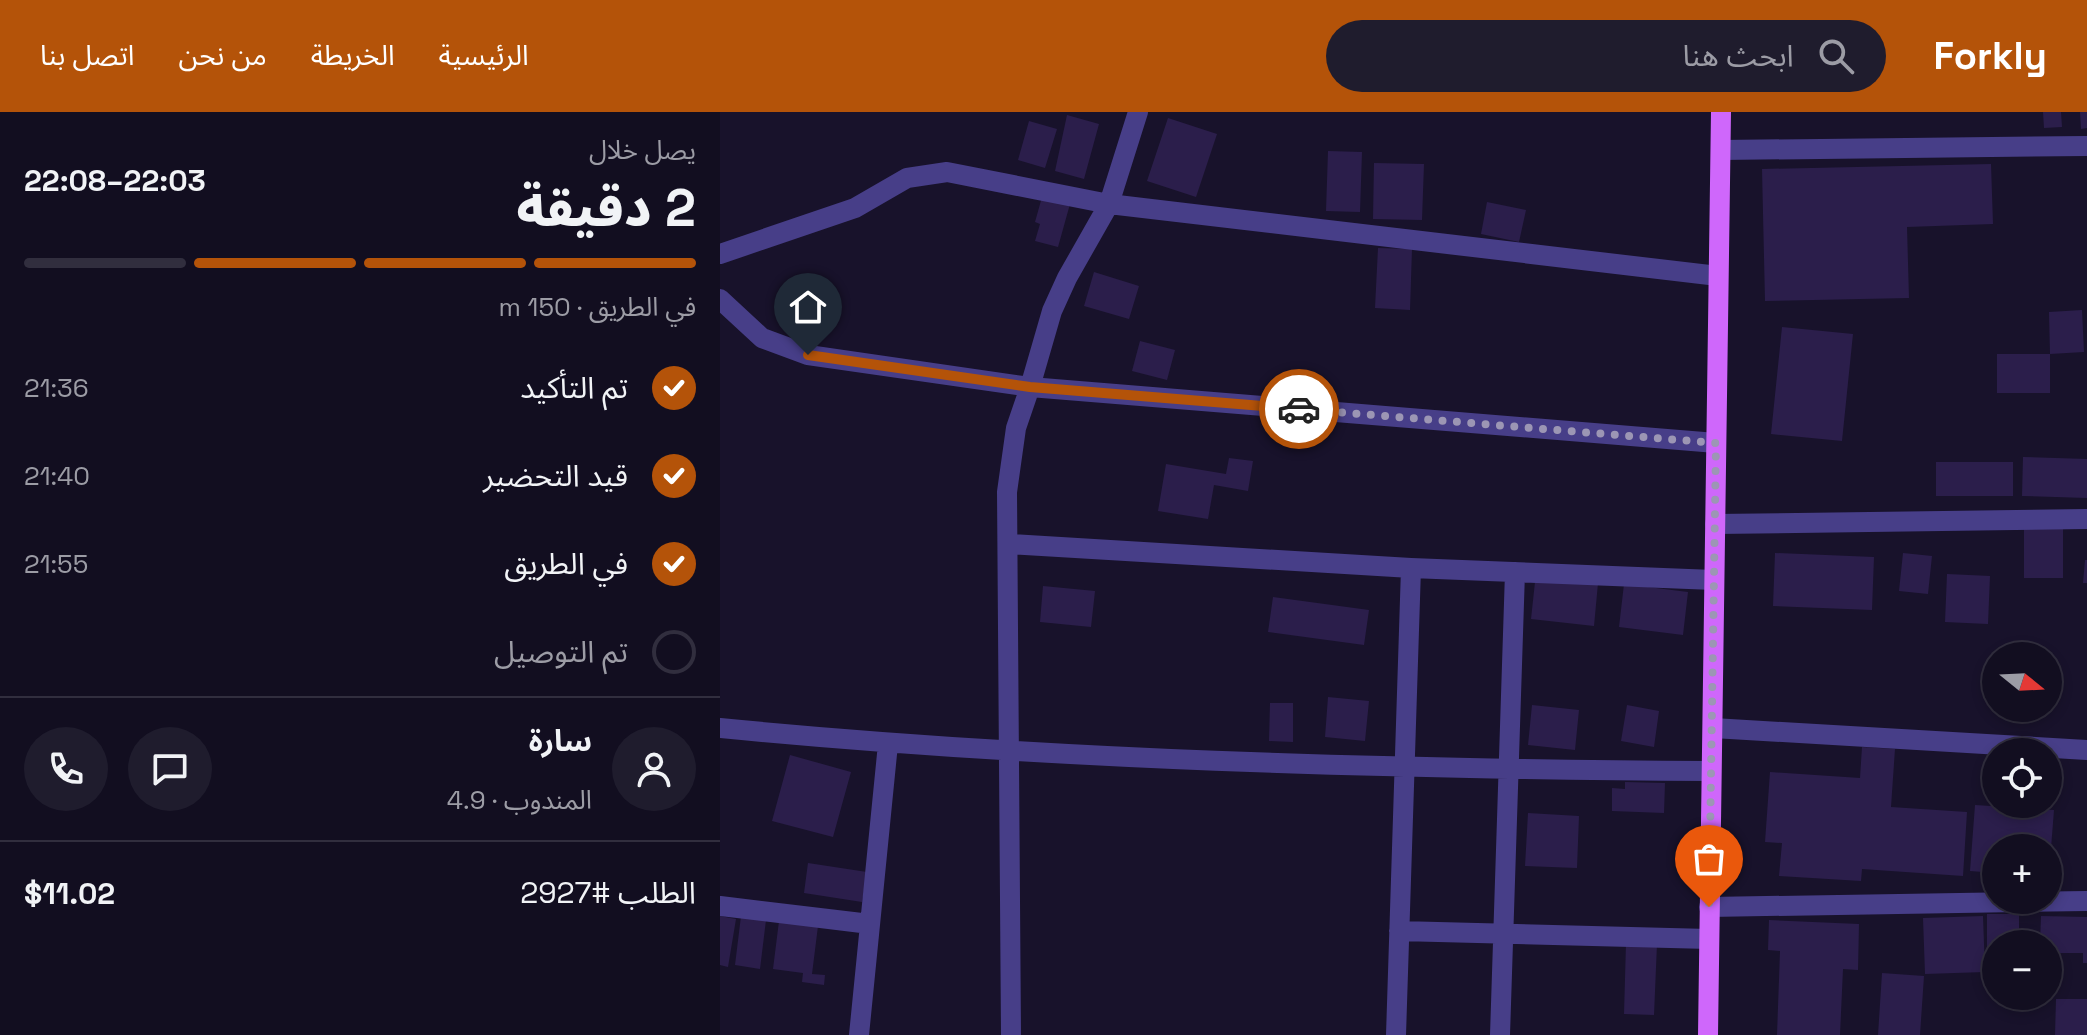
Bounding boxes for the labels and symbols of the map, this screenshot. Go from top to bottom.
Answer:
pin [774,273,842,355]
courier [1259,369,1339,449]
north arrow [1982,642,2062,722]
pin [1675,825,1743,907]

